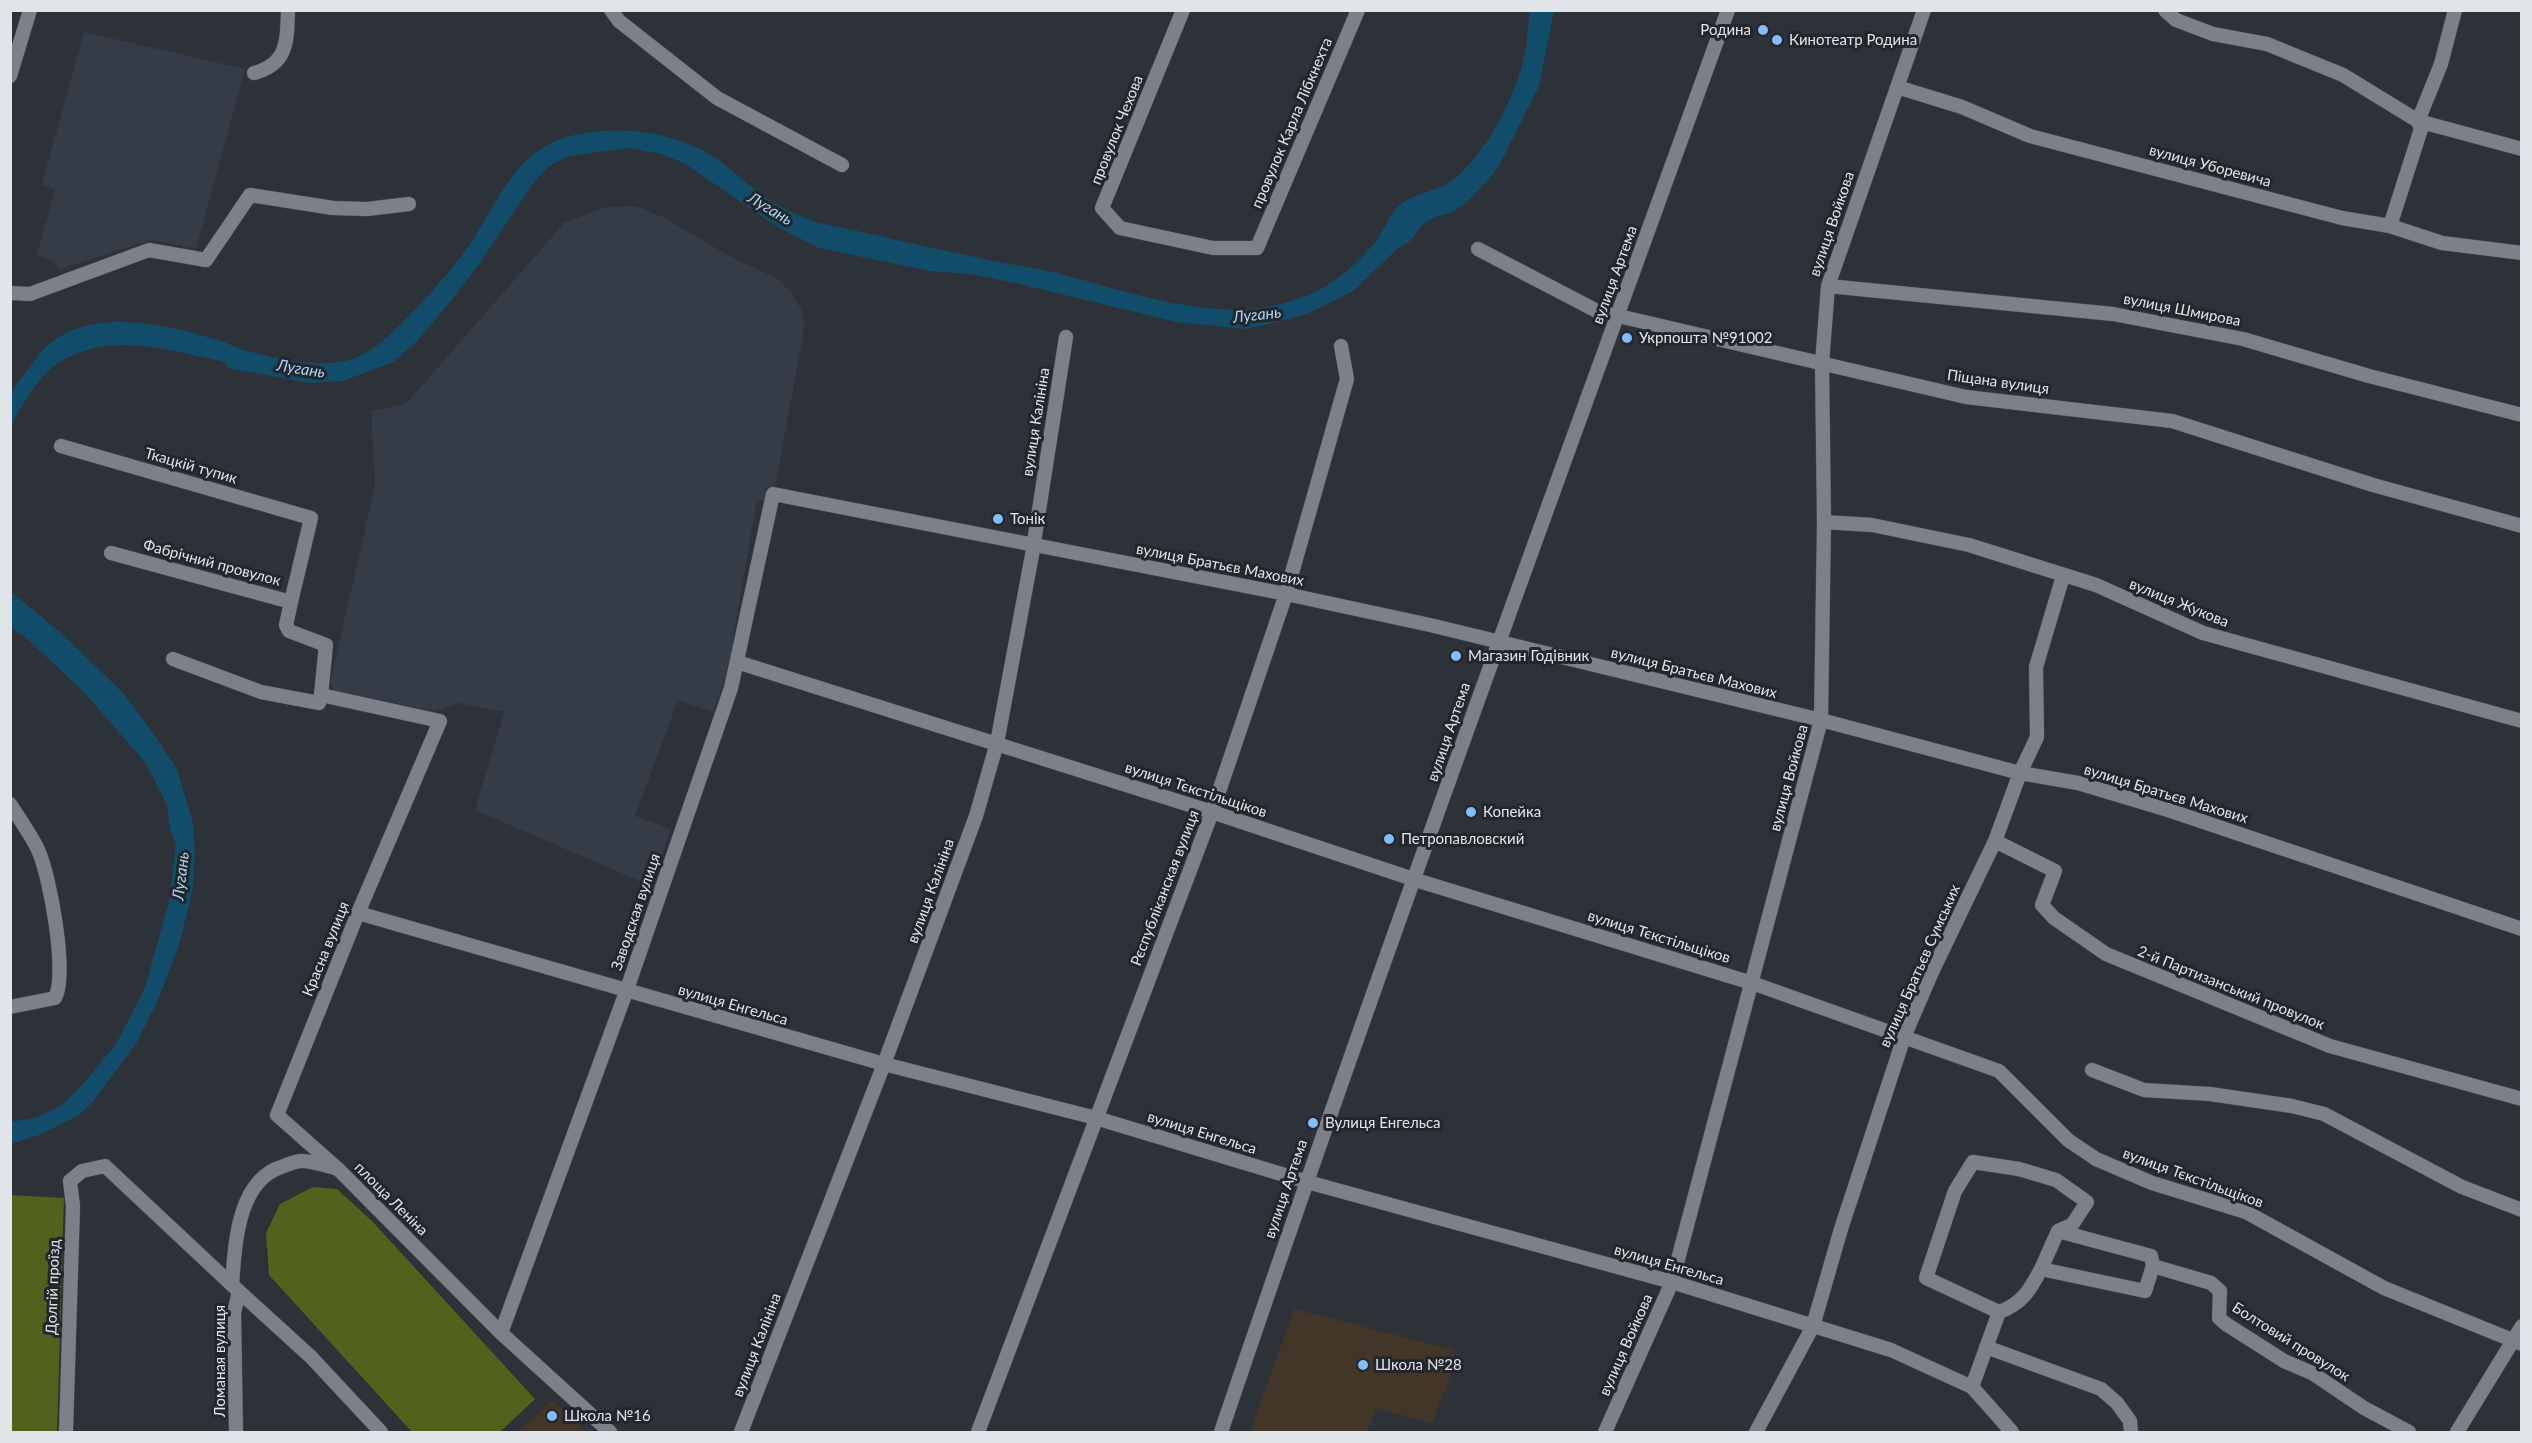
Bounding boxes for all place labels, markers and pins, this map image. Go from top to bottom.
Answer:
place label: Родина [1700,21,1751,39]
marker: Родина [1756,23,1770,37]
place label: Кинотеатр Родина [1789,31,1917,49]
marker: Кинотеатр Родина [1770,33,1784,47]
place label: Укрпошта №91002 [1639,329,1772,347]
marker: Укрпошта №91002 [1620,331,1634,345]
place label: Тонік [1010,510,1045,528]
marker: Тонік [991,512,1005,526]
place label: Магазин Годівник [1468,647,1589,665]
marker: Магазин Годівник [1449,649,1463,663]
place label: Копейка [1483,803,1541,821]
marker: Копейка [1464,805,1478,819]
place label: Петропавловский [1401,830,1524,848]
marker: Петропавловский [1382,832,1396,846]
place label: Вулиця Енгельса [1325,1114,1440,1132]
marker: Вулиця Енгельса [1306,1116,1320,1130]
place label: Школа №28 [1375,1356,1462,1374]
marker: Школа №28 [1356,1358,1370,1372]
place label: Школа №16 [564,1407,651,1425]
marker: Школа №16 [545,1409,559,1423]

